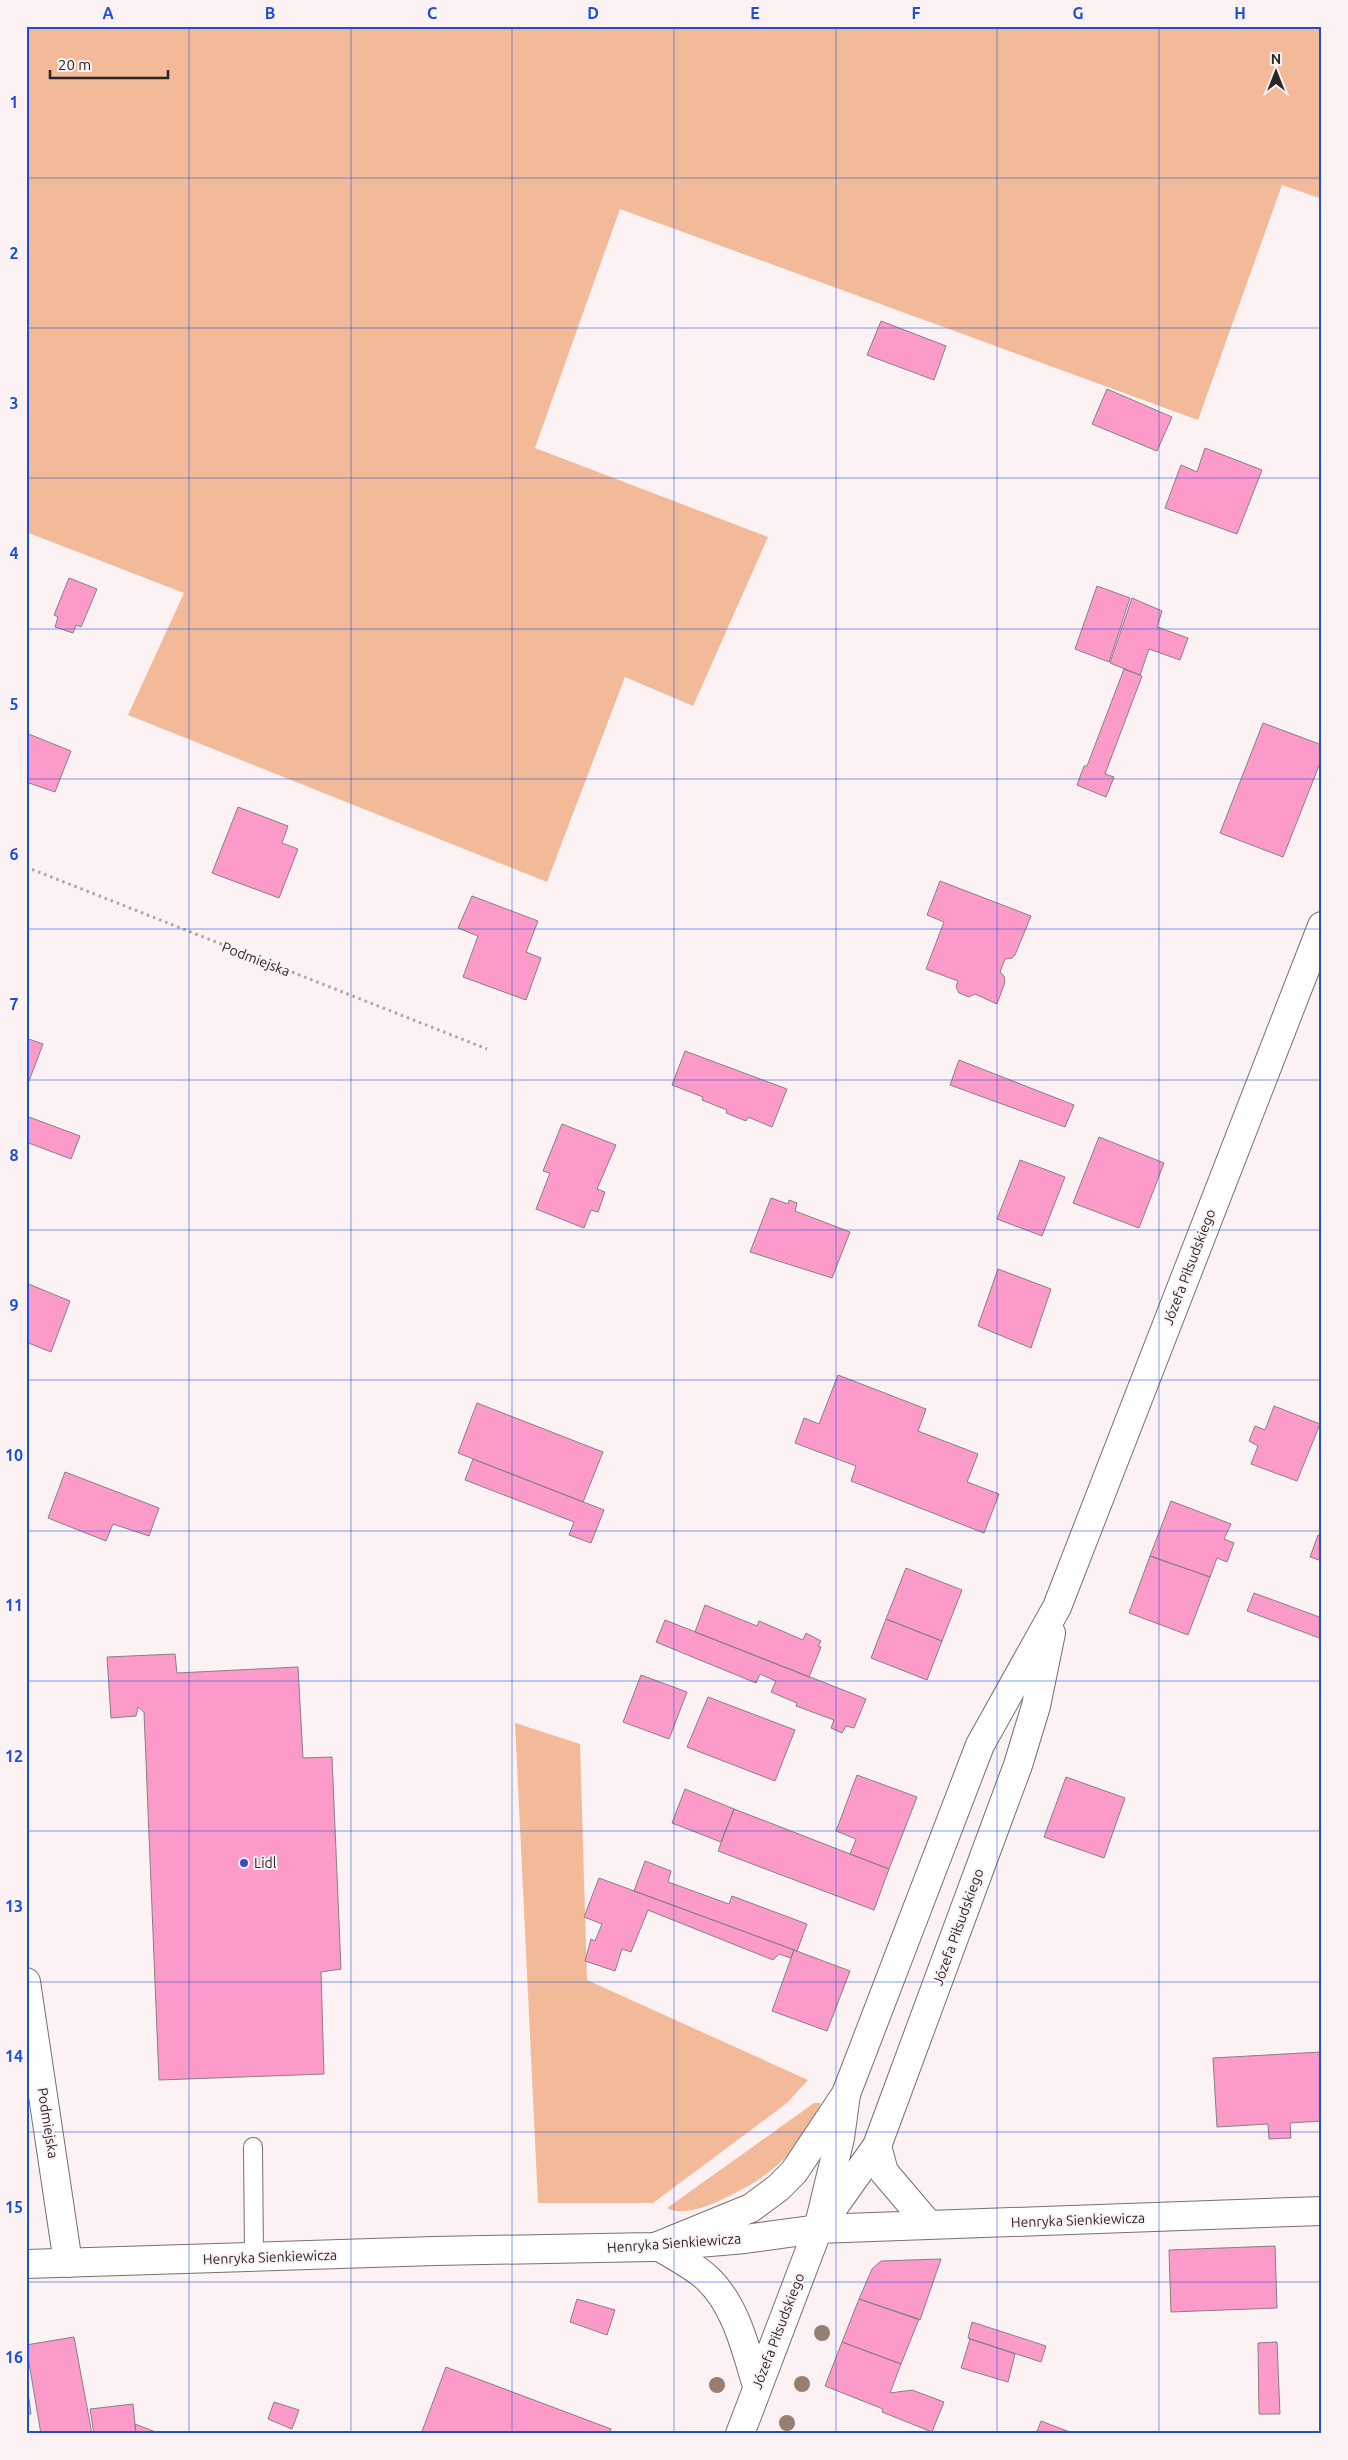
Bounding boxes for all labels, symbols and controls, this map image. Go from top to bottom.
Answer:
text: A [102,4,114,22]
text: B [265,4,275,22]
text: C [427,4,437,22]
text: D [587,4,599,22]
text: E [750,4,760,22]
text: F [912,4,921,22]
text: G [1072,4,1084,22]
text: H [1234,4,1246,22]
scale bar [50,48,168,80]
north arrow [1250,48,1300,98]
text: N [1271,51,1281,67]
text: 20 m [58,56,91,73]
text: 1 [9,93,19,111]
text: 2 [9,244,19,262]
text: 3 [9,394,19,412]
text: 4 [9,544,19,562]
text: 5 [9,695,19,713]
text: 6 [9,845,19,863]
street label: Podmiejska [220,939,292,979]
text: 7 [9,995,19,1013]
text: 8 [9,1146,19,1164]
street label: Józefa Piłsudskiego [1159,1207,1219,1327]
text: 9 [9,1296,19,1314]
text: 10 [5,1446,23,1464]
text: 11 [5,1596,23,1614]
text: 12 [5,1747,23,1765]
place label: Lidl [254,1855,277,1871]
marker: Lidl [238,1857,250,1869]
street label: Józefa Piłsudskiego [929,1866,987,1988]
text: 13 [5,1897,23,1915]
text: 14 [5,2047,23,2065]
street label: Podmiejska [35,2086,61,2160]
text: 15 [5,2198,23,2216]
street label: Henryka Sienkiewicza [1011,2210,1145,2230]
street label: Henryka Sienkiewicza [606,2230,742,2256]
street label: Henryka Sienkiewicza [203,2247,337,2267]
street label: Józefa Piłsudskiego [748,2271,808,2391]
text: 16 [5,2348,23,2366]

